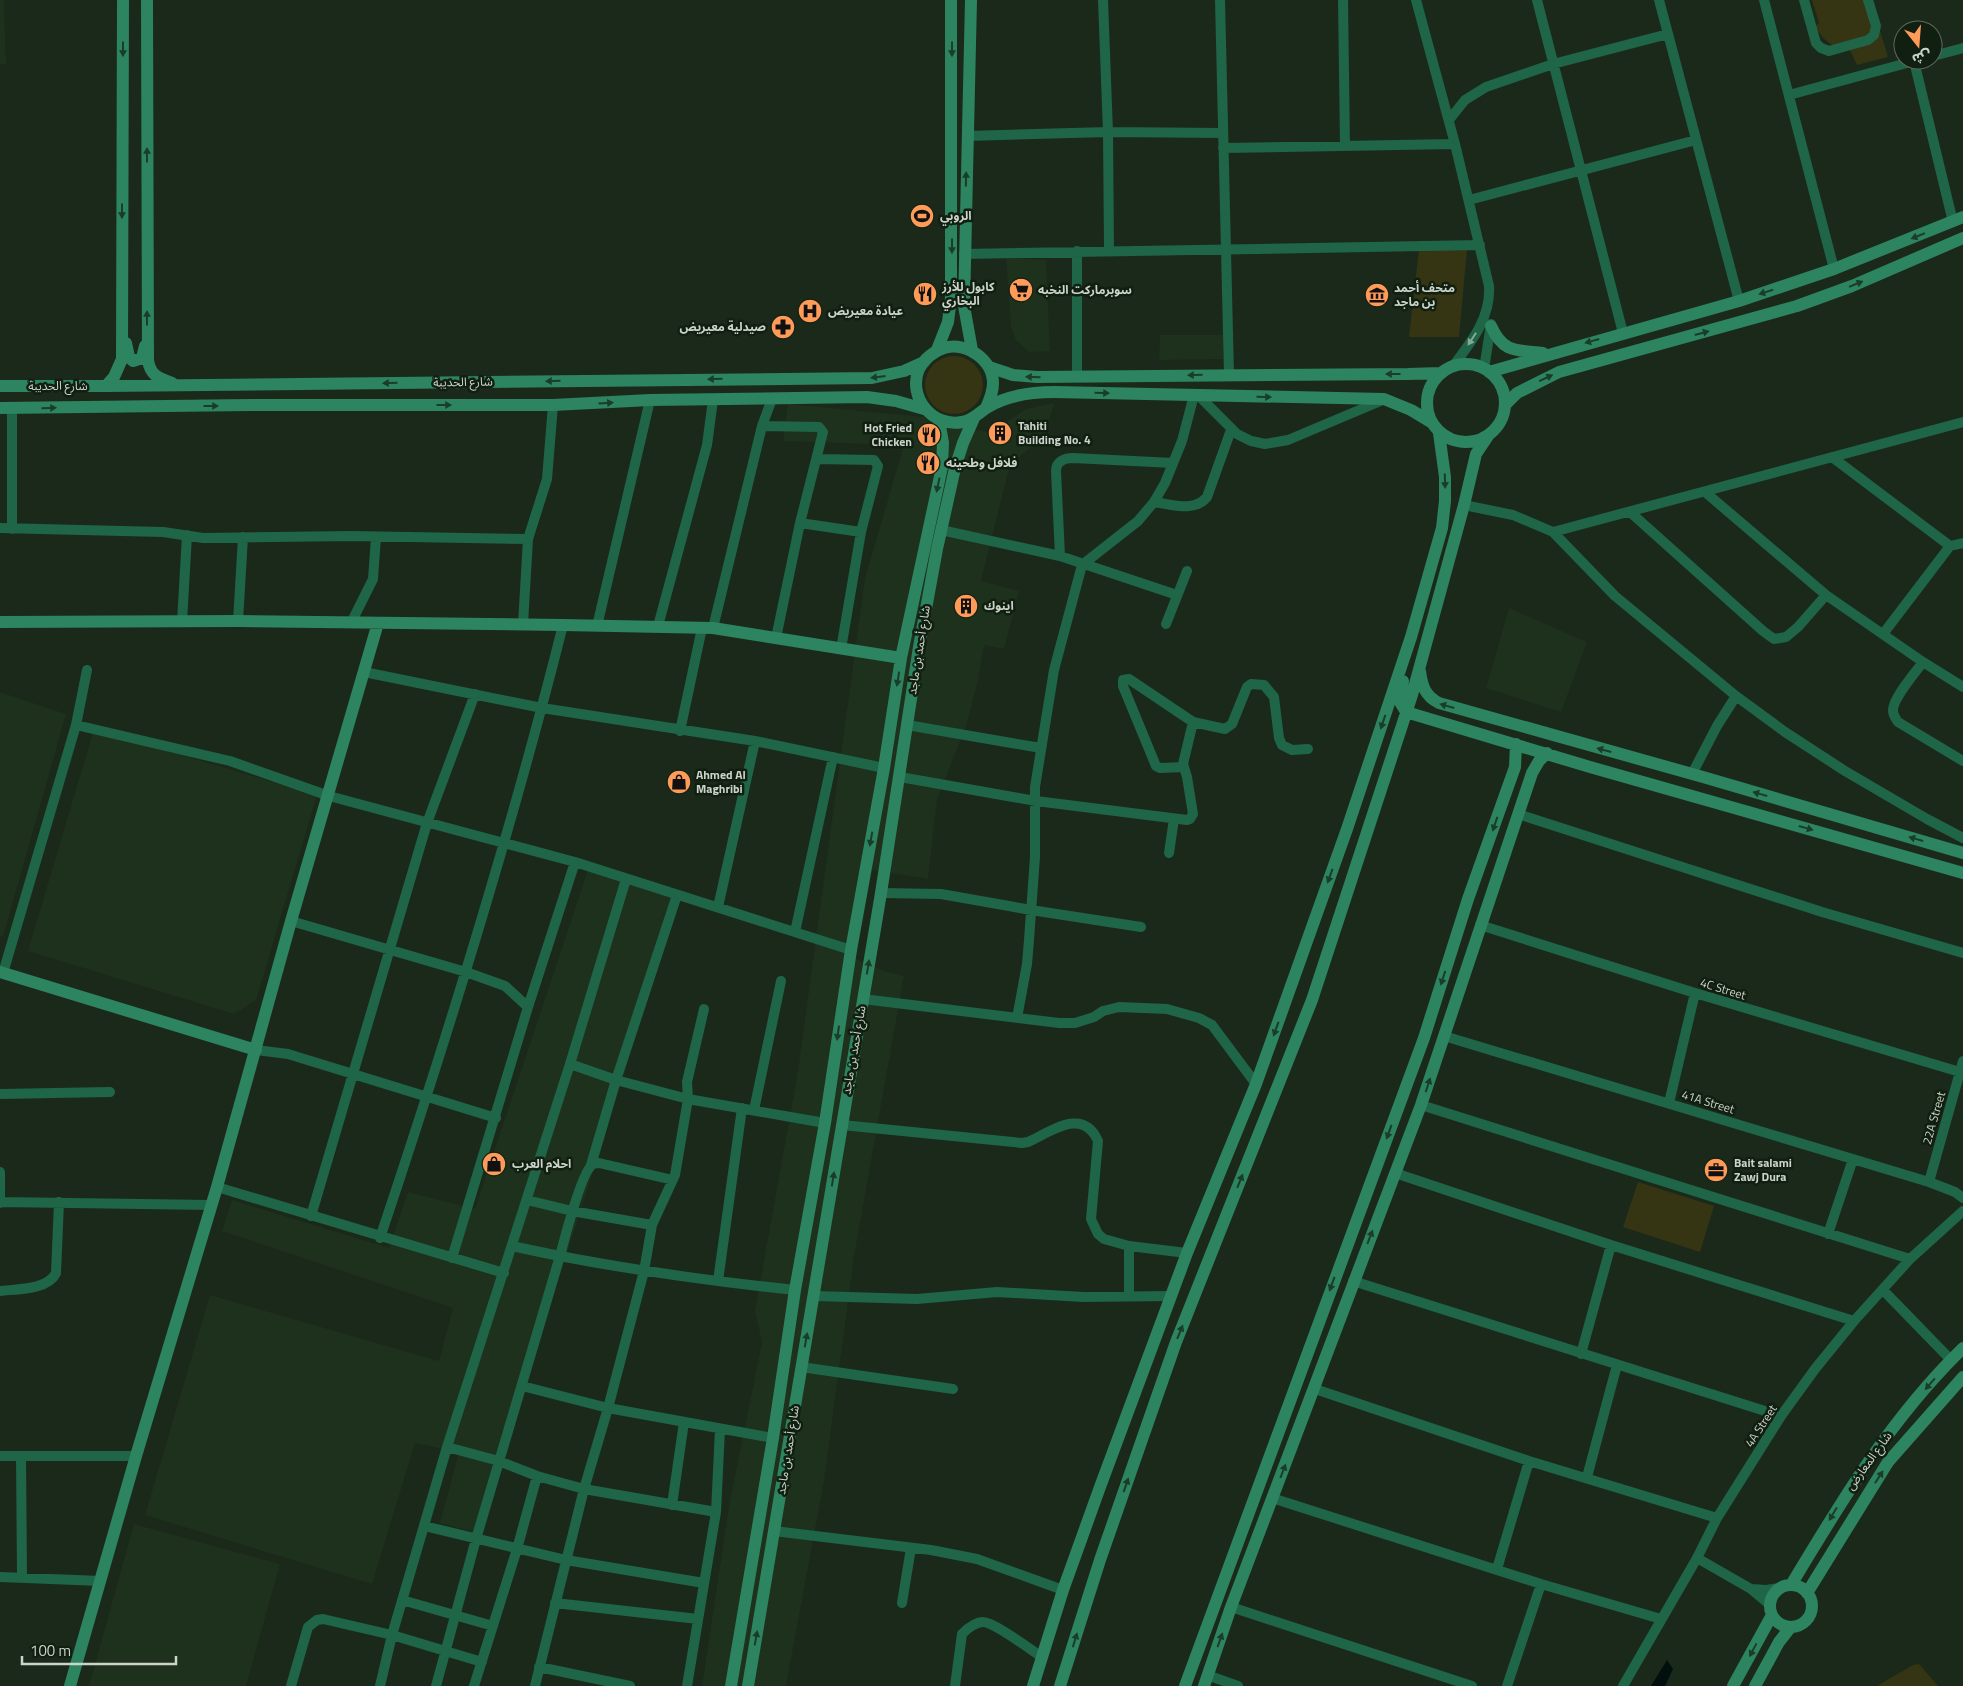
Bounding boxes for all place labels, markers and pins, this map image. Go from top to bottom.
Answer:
sports icon: الروبي [909,203,935,229]
place label: الروبي [940,206,972,226]
place label: كابول للأرز البخاري [941,277,995,311]
supermarket icon: سوبرماركت النخبه [1008,277,1034,303]
place label: متحف أحمد بن ماجد [1394,278,1455,311]
place label: سوبرماركت النخبه [1038,280,1132,299]
restaurant icon: كابول للأرز البخاري [912,281,938,307]
museum icon: متحف أحمد بن ماجد [1364,282,1390,308]
hospital icon: عيادة معيريض [797,298,823,324]
place label: عيادة معيريض [828,301,903,320]
pharmacy icon: صيدلية معيريض [770,314,796,340]
place label: صيدلية معيريض [680,317,766,336]
place label: Tahiti Building No. 4 [1018,416,1091,449]
place label: Hot Fried Chicken [864,418,912,451]
building icon: Tahiti Building No. 4 [987,420,1013,446]
restaurant icon: Hot Fried Chicken [916,422,942,448]
restaurant icon: فلافل وطحينه [915,450,941,476]
place label: فلافل وطحينه [946,453,1017,472]
building icon: اينوك [953,593,979,619]
place label: اينوك [984,596,1014,615]
place label: Ahmed Al Maghribi [696,765,746,798]
shop icon: Ahmed Al Maghribi [666,769,692,795]
shop icon: احلام العرب [481,1151,507,1177]
place label: Bait salami Zawj Dura [1734,1153,1792,1186]
place label: احلام العرب [512,1154,571,1173]
office icon: Bait salami Zawj Dura [1703,1157,1729,1183]

